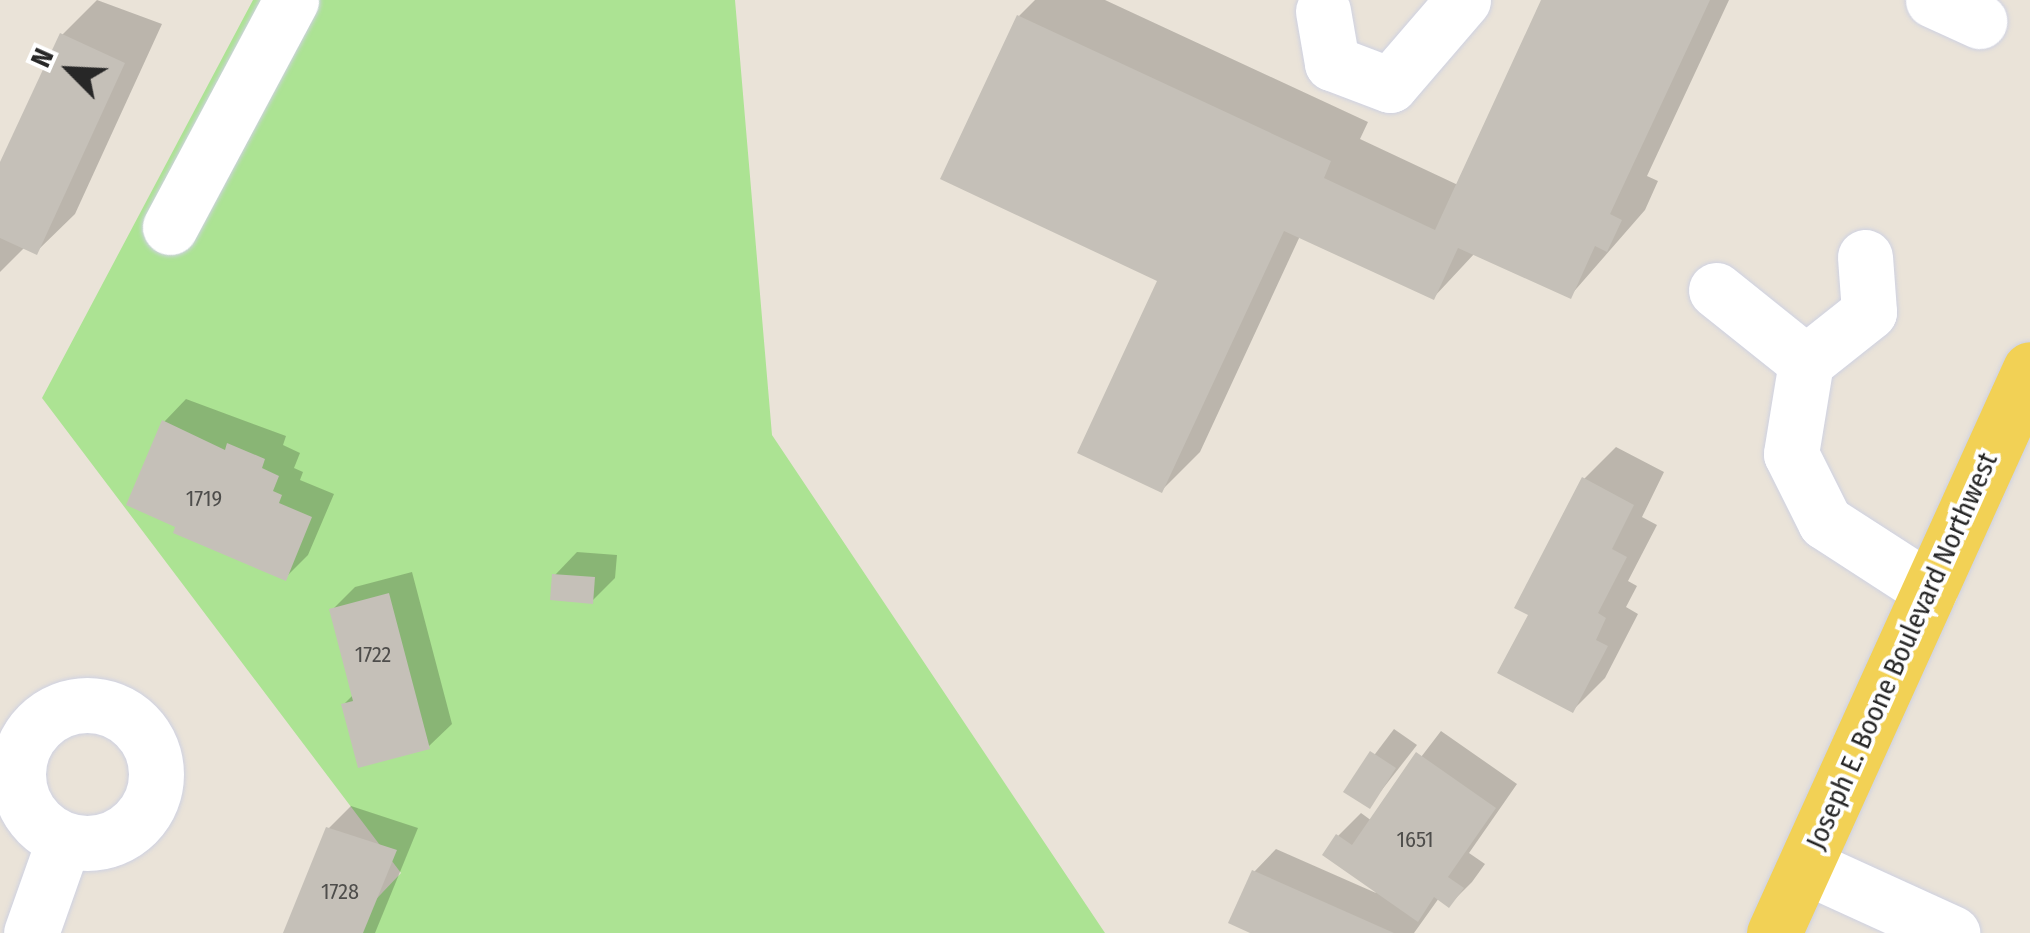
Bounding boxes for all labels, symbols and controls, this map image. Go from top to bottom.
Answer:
north arrow [20,20,120,120]
text: N [24,43,61,72]
street label: Joseph E. Boone Boulevard Northwest [1799,447,2005,855]
house number: 1719 [186,486,222,512]
house number: 1722 [355,642,391,668]
house number: 1651 [1397,827,1433,853]
house number: 1728 [321,879,359,905]

